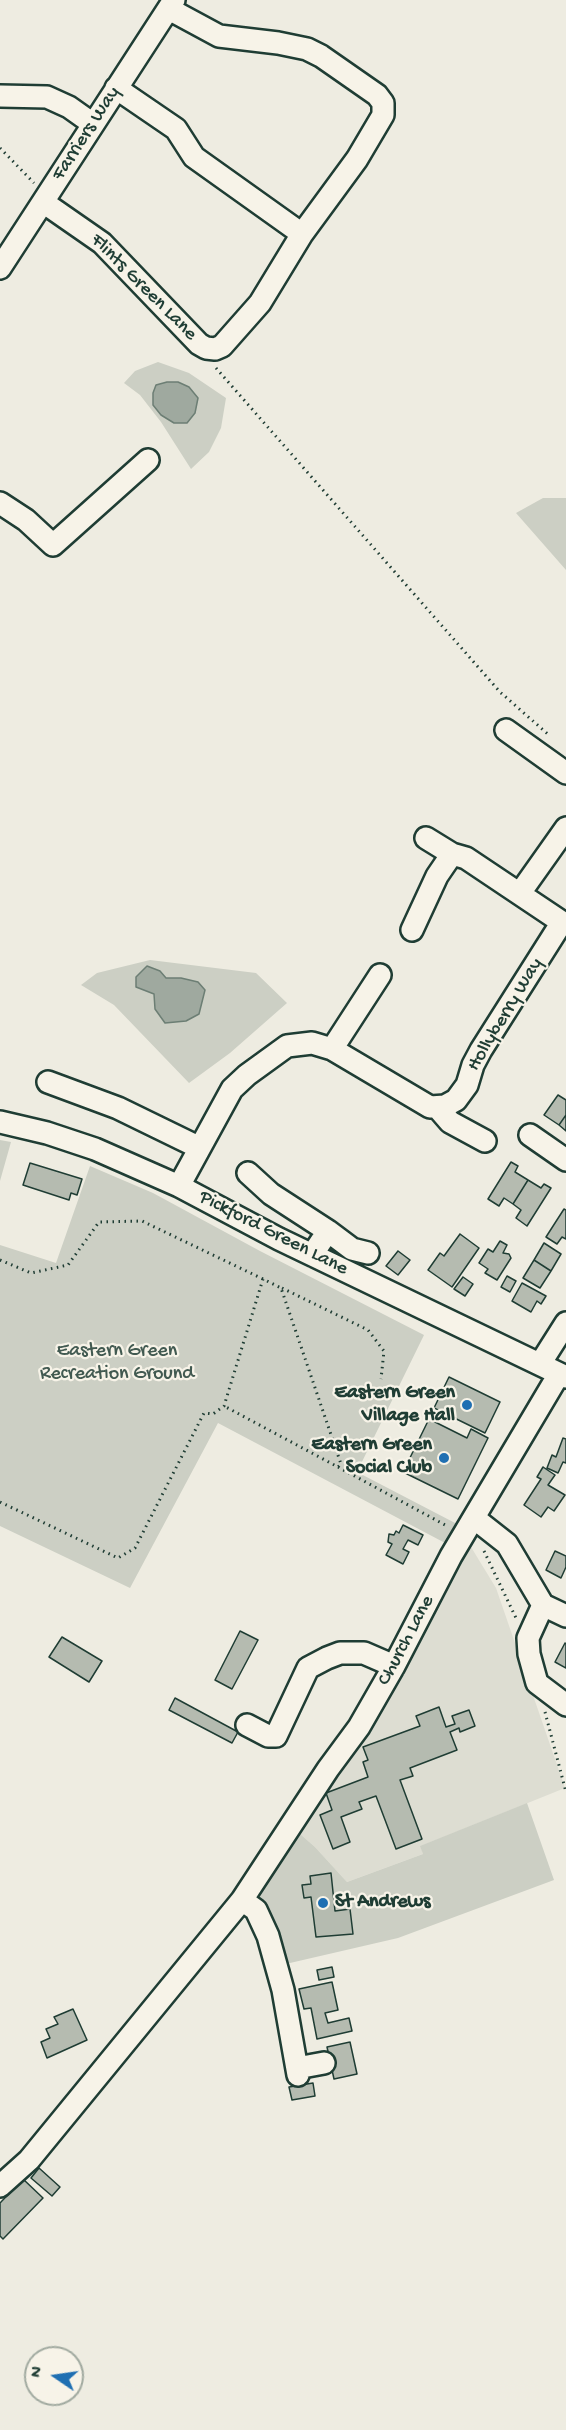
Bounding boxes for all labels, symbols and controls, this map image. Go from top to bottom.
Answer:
street label: Farriers Way [48,82,126,186]
street label: Flints Green Lane [84,229,202,347]
street label: Hollyberry Way [463,954,549,1076]
street label: Pickford Green Lane [195,1186,351,1282]
park label: Eastern Green Recreation Ground [40,1340,194,1387]
place label: Eastern Green Village Hall [334,1382,455,1429]
marker: Eastern Green Village Hall [460,1398,474,1412]
place label: Eastern Green Social Club [311,1434,432,1481]
marker: Eastern Green Social Club [437,1451,451,1465]
street label: Church Lane [373,1592,441,1690]
place label: St Andrews [335,1891,430,1915]
marker: St Andrews [316,1896,330,1910]
north arrow [24,2346,84,2406]
text: N [27,2365,48,2380]

